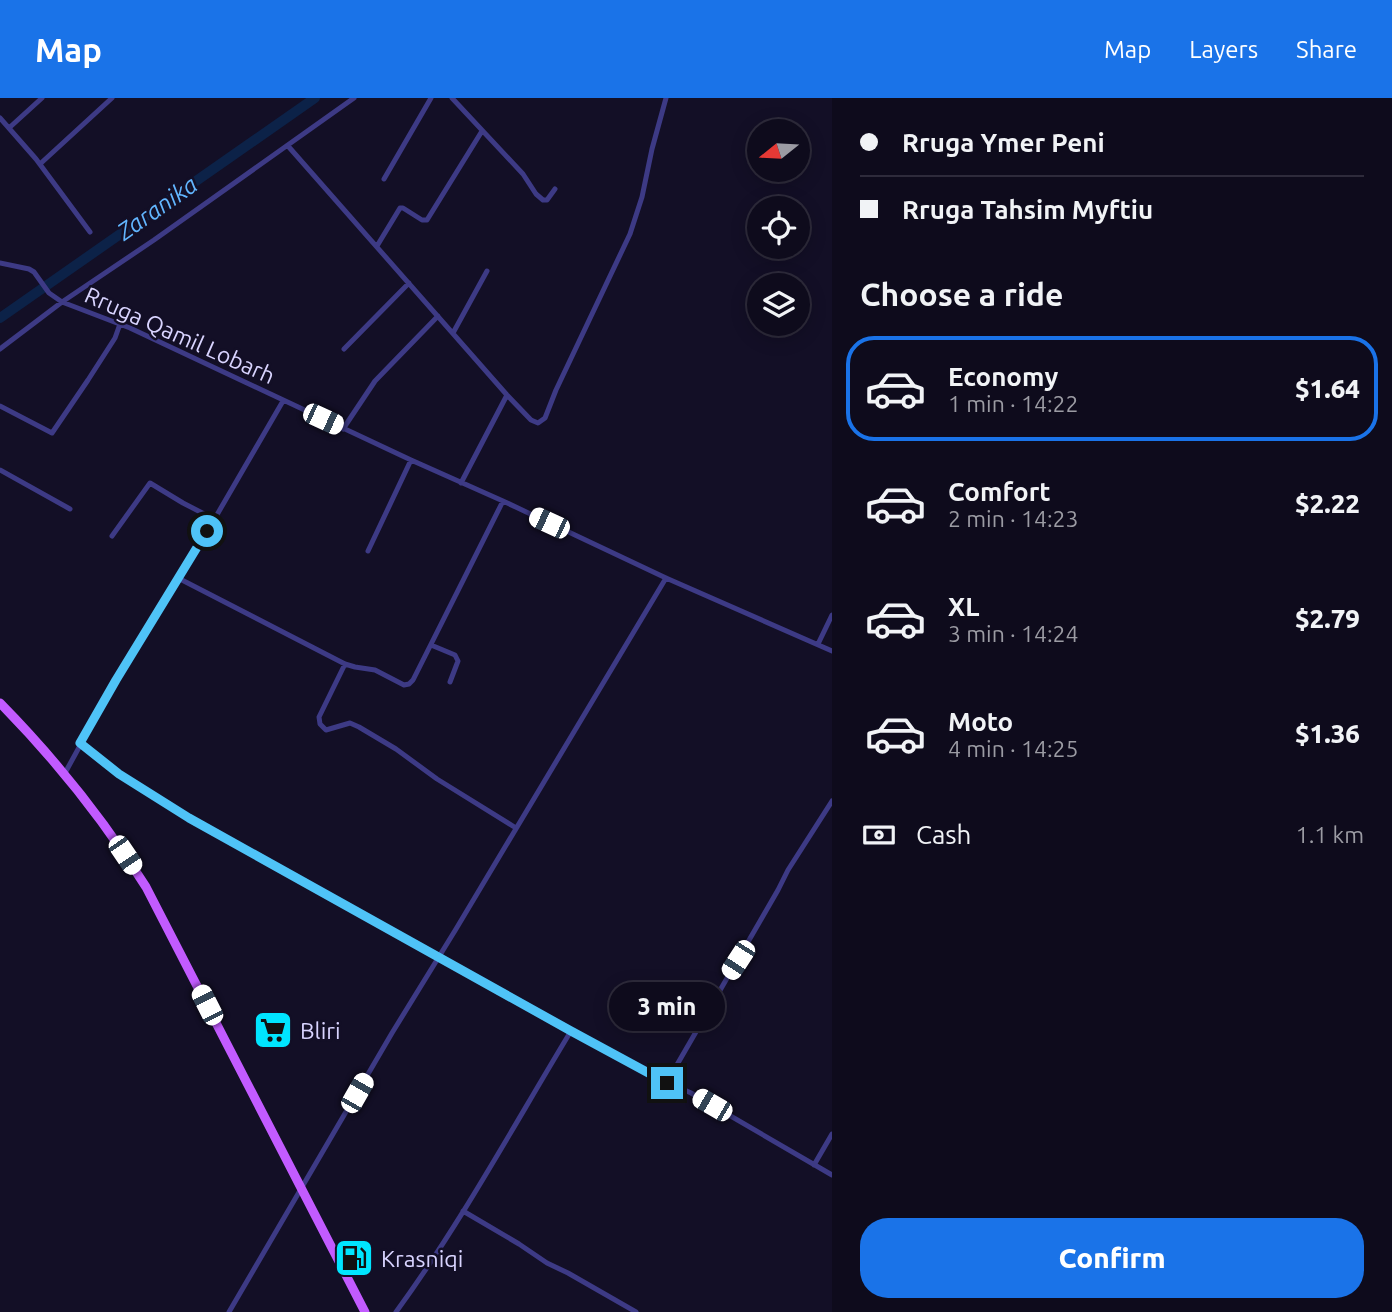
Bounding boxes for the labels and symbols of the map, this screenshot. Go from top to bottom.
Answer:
north arrow [747,119,810,182]
water label: Zaranika [111,171,202,246]
street label: Rruga Qamil Lobarh [81,282,279,388]
car [300,401,347,437]
car [526,505,573,541]
route start [191,515,223,547]
car [105,832,146,878]
car [718,937,759,983]
car [189,982,226,1028]
callout: 3 min [609,982,725,1030]
supermarket icon: Bliri [252,1009,294,1051]
place label: Bliri [300,1018,341,1043]
route end [651,1067,683,1099]
car [338,1070,377,1116]
car [689,1085,736,1125]
fuel station icon: Krasniqi [333,1237,375,1279]
place label: Krasniqi [381,1246,463,1271]

